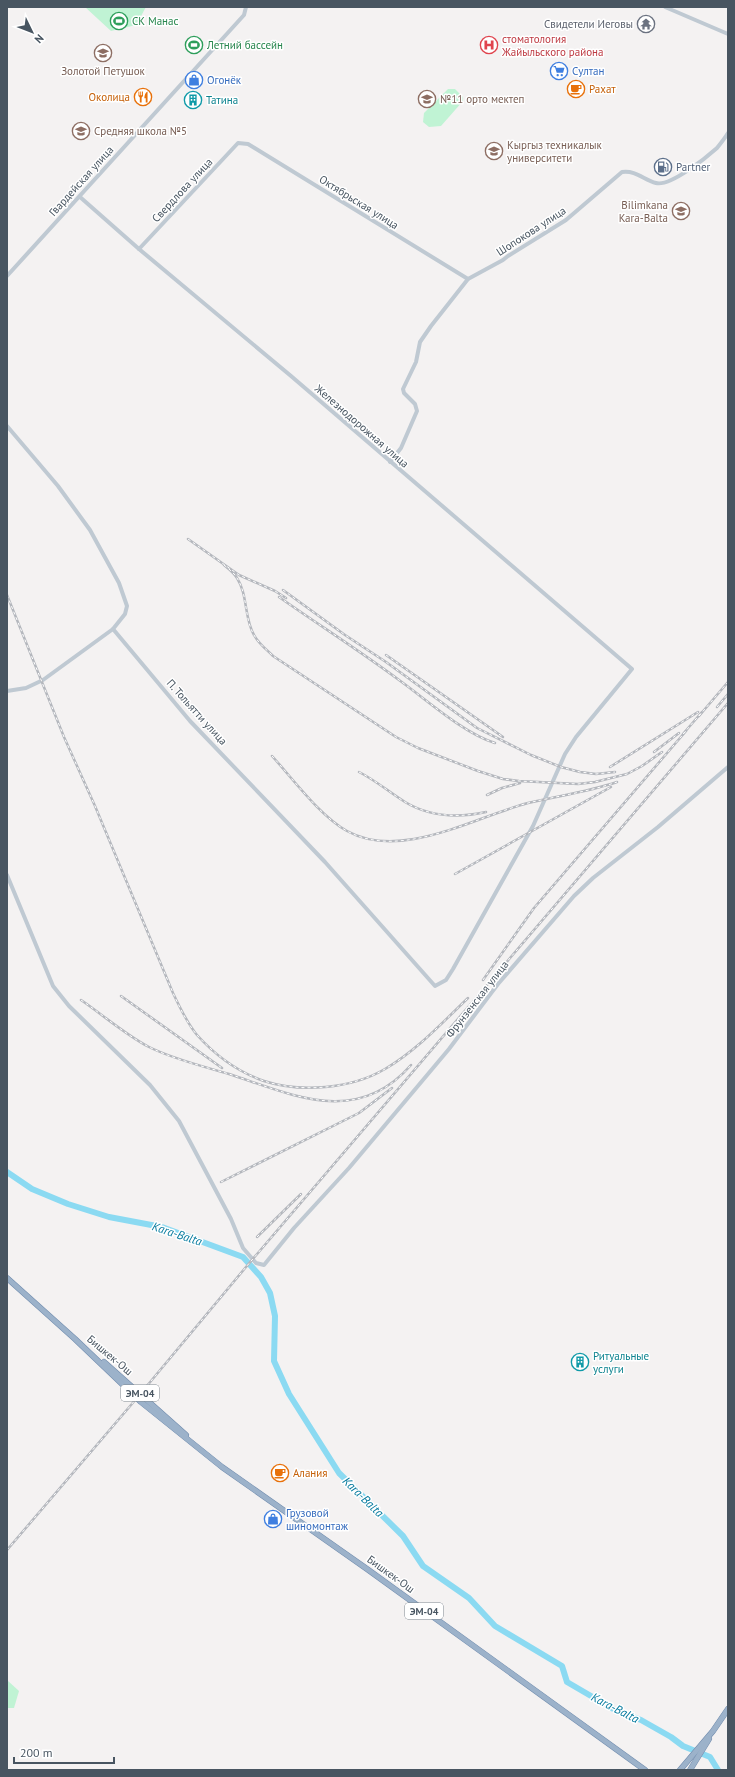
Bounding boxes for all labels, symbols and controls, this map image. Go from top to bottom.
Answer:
sports icon: СК Манас [109,11,129,31]
north arrow [12,12,52,52]
place label: СК Манас [132,14,178,28]
temple icon: Свидетели Иеговы [636,14,656,34]
place label: Свидетели Иеговы [544,17,633,31]
text: N [32,31,47,46]
place label: стоматология Жайыльского района [501,32,604,59]
sports icon: Летний бассейн [184,35,204,55]
hospital icon: стоматология Жайыльского района [479,35,499,55]
place label: Летний бассейн [206,38,283,52]
school or university icon: Золотой Петушок [93,43,113,63]
supermarket icon: Султан [549,61,569,81]
place label: Золотой Петушок [61,64,146,78]
place label: Султан [572,64,605,78]
shop icon: Огонёк [184,70,204,90]
place label: Огонёк [207,73,242,87]
cafe icon: Рахат [566,79,586,99]
place label: Рахат [589,82,616,96]
restaurant icon: Околица [133,87,153,107]
school or university icon: №11 орто мектеп [417,89,437,109]
place label: Околица [88,90,130,104]
building icon: Татина [183,90,203,110]
place label: №11 орто мектеп [440,92,525,106]
place label: Татина [206,93,238,107]
school or university icon: Средняя школа №5 [71,121,91,141]
place label: Средняя школа №5 [94,124,187,138]
place label: Кыргыз техникалык университети [507,138,602,165]
school or university icon: Кыргыз техникалык университети [484,141,504,161]
street label: Гвардейская улица [46,143,116,219]
street label: Свердлова улица [149,155,215,225]
fuel station icon: Partner [653,157,673,177]
place label: Partner [676,160,711,174]
street label: Октябрьская улица [317,172,401,232]
place label: Bilimkana Kara-Balta [619,198,668,225]
school or university icon: Bilimkana Kara-Balta [671,201,691,221]
street label: Шопокова улица [494,203,568,259]
street label: Железнодорожная улица [311,381,412,471]
street label: П. Тольятти улица [164,676,230,748]
street label: Фрунзенская улица [443,958,511,1040]
water label: Kara-Balta [150,1218,204,1249]
street label: Бишкек-Ош [84,1332,136,1378]
place label: Ритуальные услуги [593,1349,650,1376]
building icon: Ритуальные услуги [570,1352,590,1372]
road number: ЭМ-04 [121,1385,159,1401]
cafe icon: Алания [270,1463,290,1483]
place label: Алания [293,1466,328,1480]
water label: Kara-Balta [340,1473,387,1520]
place label: Грузовой шиномонтаж [286,1506,349,1533]
shop icon: Грузовой шиномонтаж [263,1509,283,1529]
street label: Бишкек-Ош [364,1552,418,1596]
road number: ЭМ-04 [405,1603,443,1619]
water label: Kara-Balta [589,1689,642,1726]
scale bar [14,1739,114,1765]
text: 200 m [20,1745,53,1760]

